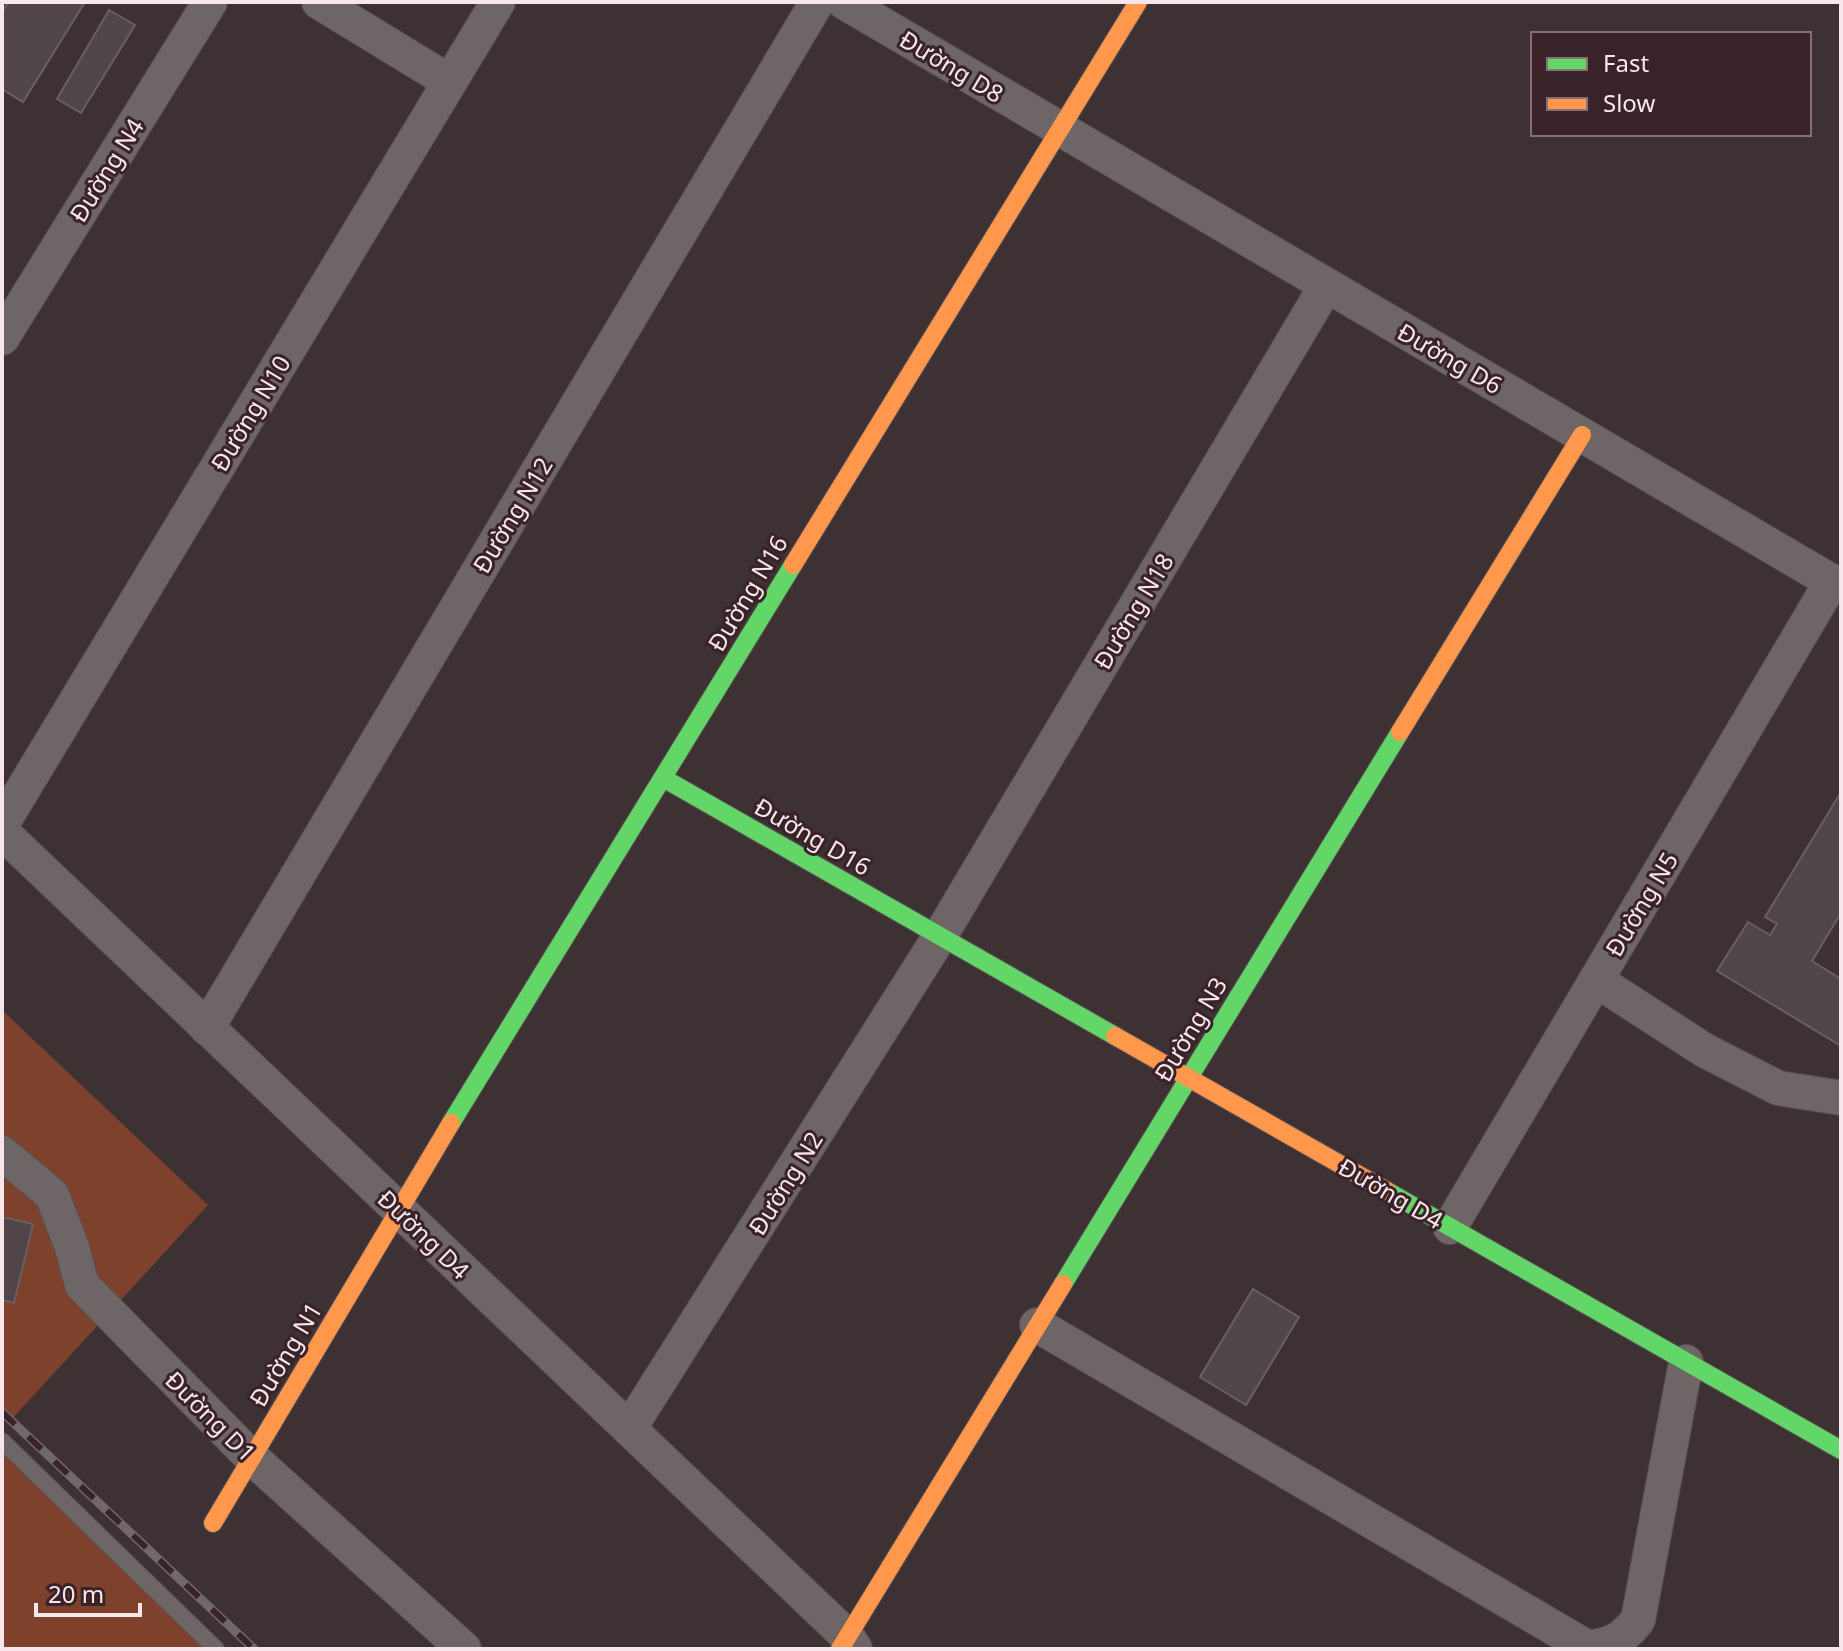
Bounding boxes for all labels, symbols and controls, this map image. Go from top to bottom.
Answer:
street label: Đường D8 [894,22,1010,110]
legend [1531,32,1811,136]
text: Fast [1603,46,1649,79]
text: Slow [1603,86,1655,119]
street label: Đường N4 [61,112,151,228]
street label: Đường D6 [1392,315,1508,401]
street label: Đường N10 [202,349,298,477]
street label: Đường N12 [464,451,560,579]
street label: Đường N16 [699,529,795,657]
street label: Đường N18 [1085,547,1181,675]
street label: Đường D16 [749,789,877,883]
street label: Đường N5 [1597,846,1685,962]
street label: Đường N3 [1146,971,1234,1087]
street label: Đường N2 [740,1125,830,1241]
street label: Đường D4 [1333,1150,1450,1236]
street label: Đường D4 [371,1182,477,1286]
street label: Đường N1 [241,1296,329,1412]
street label: Đường D1 [158,1363,264,1469]
scale bar [36,1567,140,1617]
text: 20 m [48,1577,104,1610]

